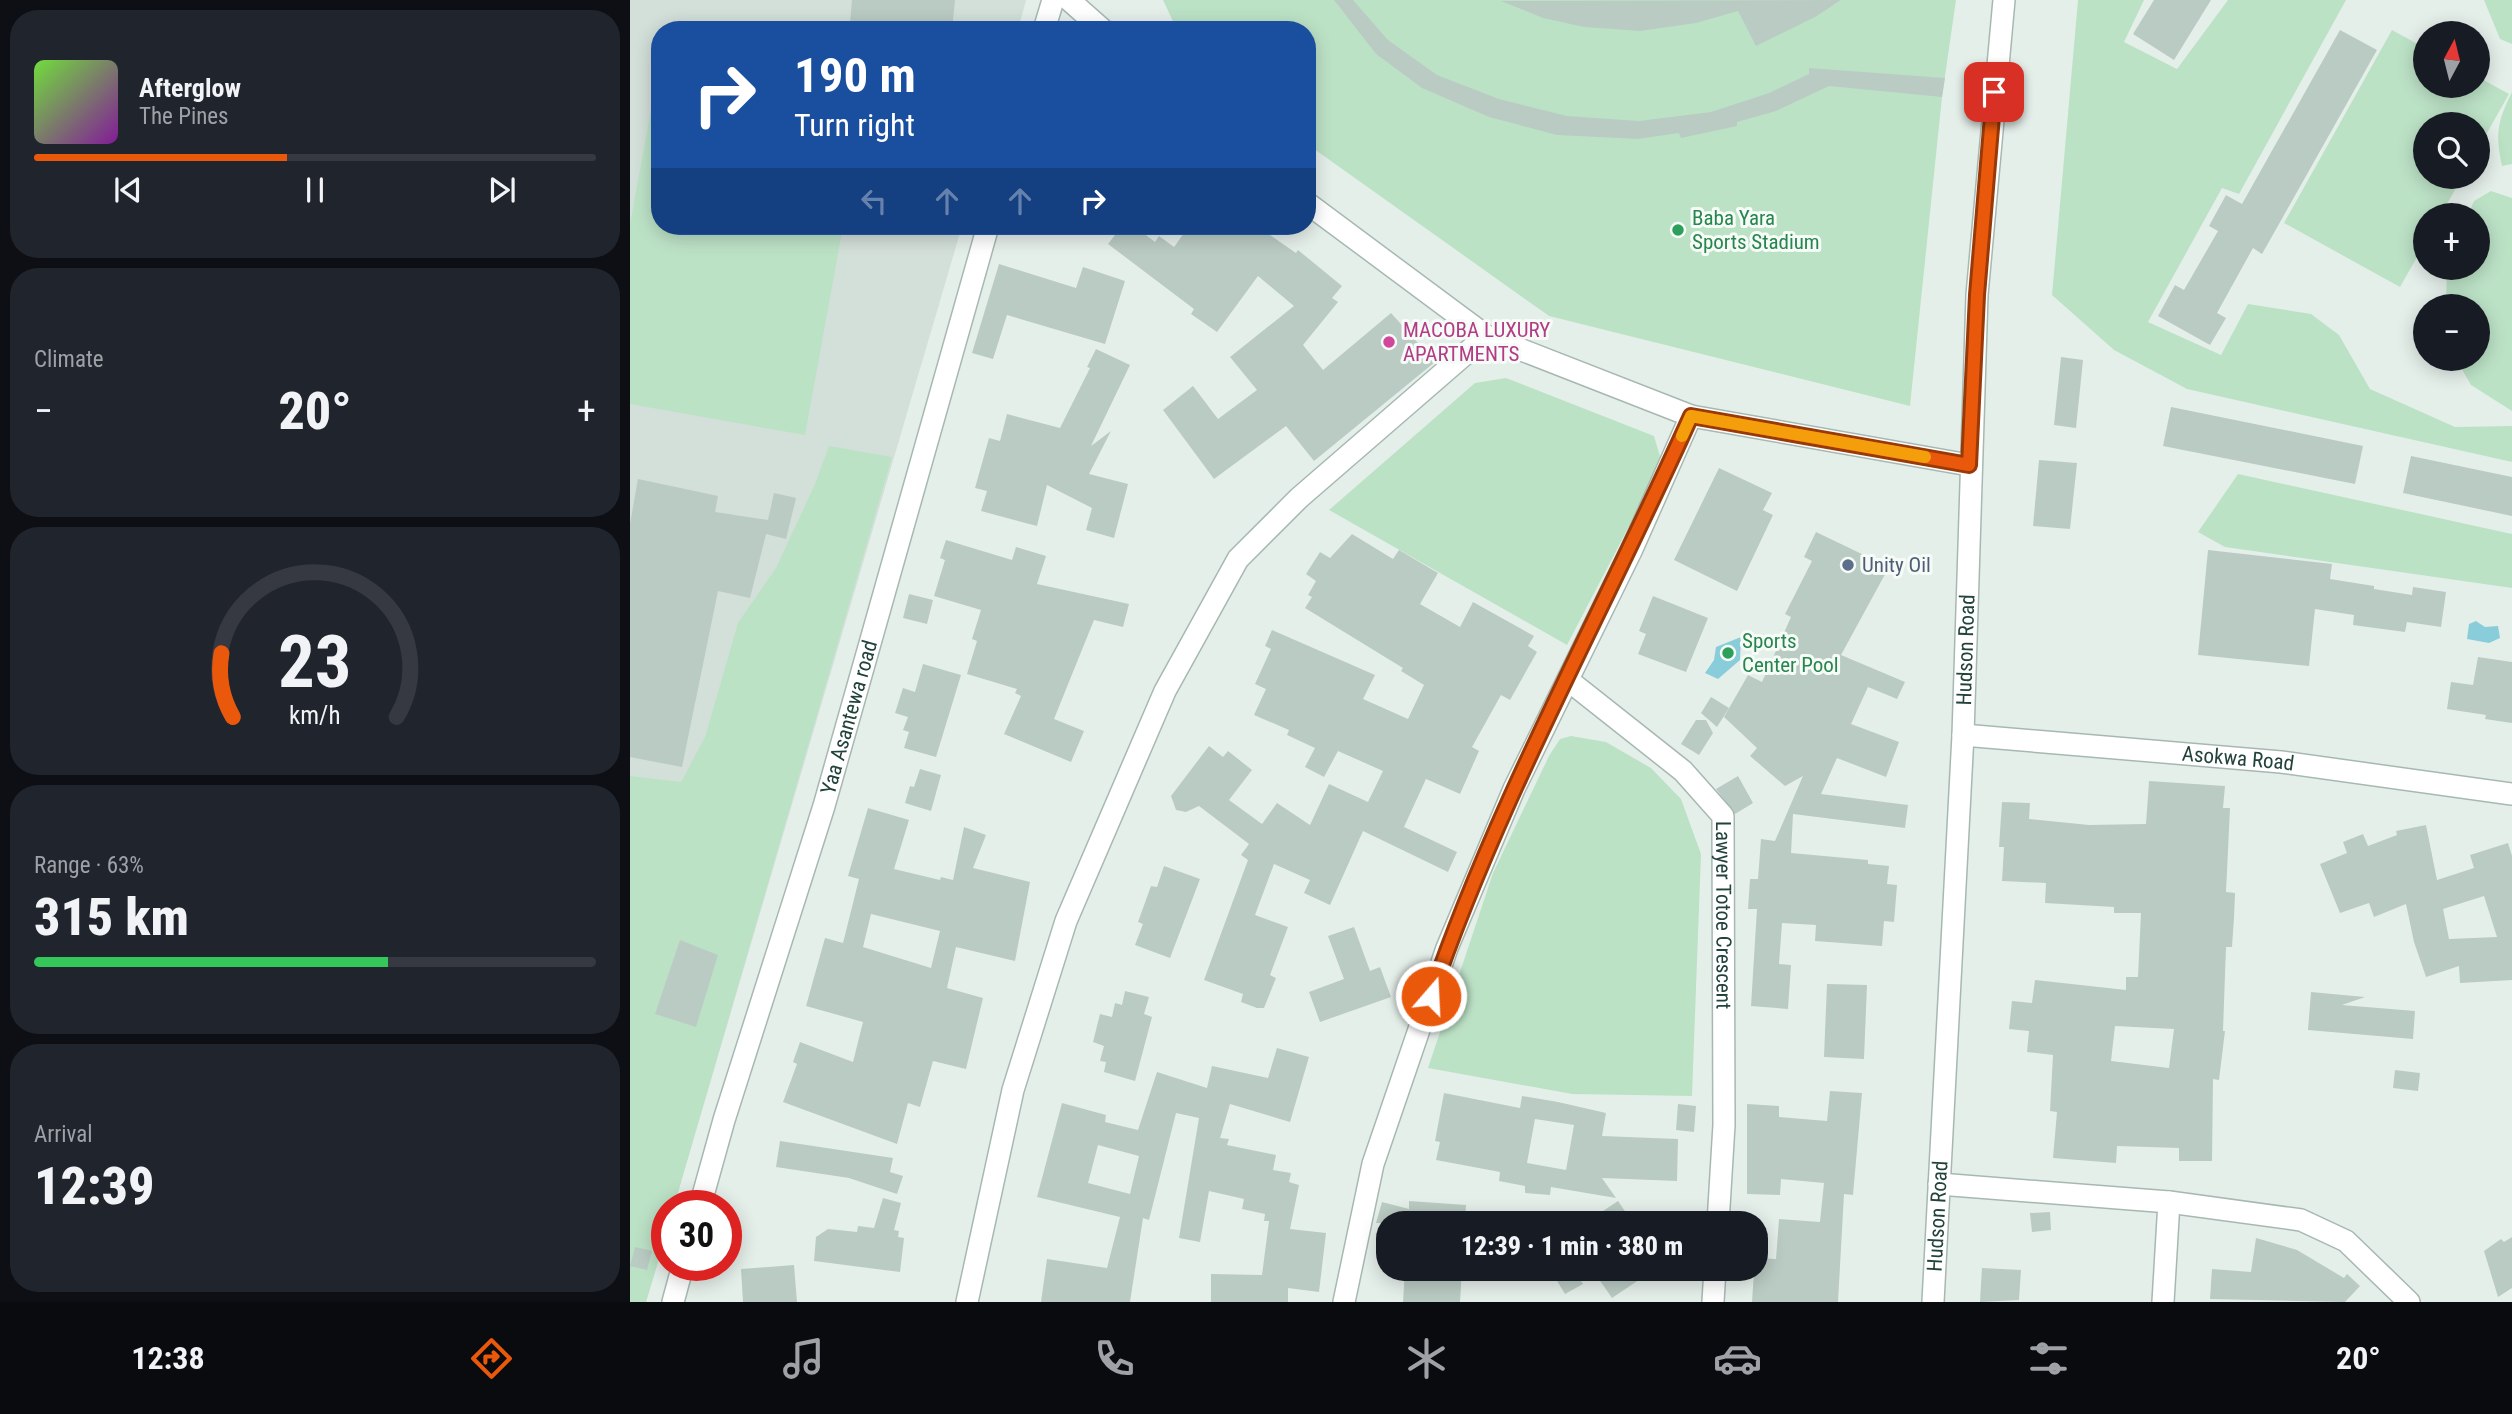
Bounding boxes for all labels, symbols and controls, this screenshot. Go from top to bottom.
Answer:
north arrow [2413,21,2490,98]
map controls [2413,21,2490,371]
text: 190 m [794,47,916,104]
icon: right [679,49,770,140]
pin [1964,62,2024,122]
text: Afterglow [139,73,241,103]
icon: arrive [1975,73,2013,111]
text: The Pines [139,103,229,130]
text: Turn right [794,106,915,144]
button: search [2413,112,2490,189]
icon: previous [109,171,147,209]
icon: pause [296,171,334,209]
icon: next [483,171,521,209]
icon: left [855,182,893,220]
icon: ahead [928,182,966,220]
icon: ahead [1001,182,1039,220]
icon: right [1074,182,1112,220]
button: + [2413,203,2490,280]
place label: Baba Yara Sports Stadium [1692,206,1820,254]
marker: Baba Yara Sports Stadium [1670,222,1686,238]
button: − [2413,294,2490,371]
place label: MACOBA LUXURY APARTMENTS [1403,318,1550,366]
marker: MACOBA LUXURY APARTMENTS [1381,334,1397,350]
text: Climate [34,346,104,373]
text: 20° [278,381,352,442]
text: − [34,389,53,433]
text: + [577,389,596,433]
place label: Unity Oil [1862,553,1931,577]
marker: Unity Oil [1840,557,1856,573]
street label: Hudson Road [1952,594,1979,706]
text: 23 [278,619,352,705]
place label: Sports Center Pool [1742,629,1839,677]
street label: Yaa Asantewa road [816,638,882,797]
marker: Sports Center Pool [1720,645,1736,661]
text: km/h [289,701,341,730]
street label: Asokwa Road [2181,742,2296,776]
street label: Lawyer Totoe Crescent [1711,821,1736,1009]
text: Range · 63% [34,852,144,879]
text: 315 km [34,887,189,948]
position arrow [1394,959,1468,1033]
text: Arrival [34,1121,93,1148]
text: 12:39 [34,1156,154,1217]
street label: Hudson Road [1923,1160,1952,1272]
speed limit sign: 30 [651,1190,742,1281]
text: 12:39 · 1 min · 380 m [1461,1231,1683,1261]
icon: directions [467,1334,516,1383]
icon: music [779,1334,828,1383]
icon: phone [1090,1334,1139,1383]
icon: climate [1402,1334,1451,1383]
icon: car [1713,1334,1762,1383]
icon: filters [2024,1334,2073,1383]
text: 12:38 [131,1339,205,1377]
text: 20° [2336,1339,2381,1377]

